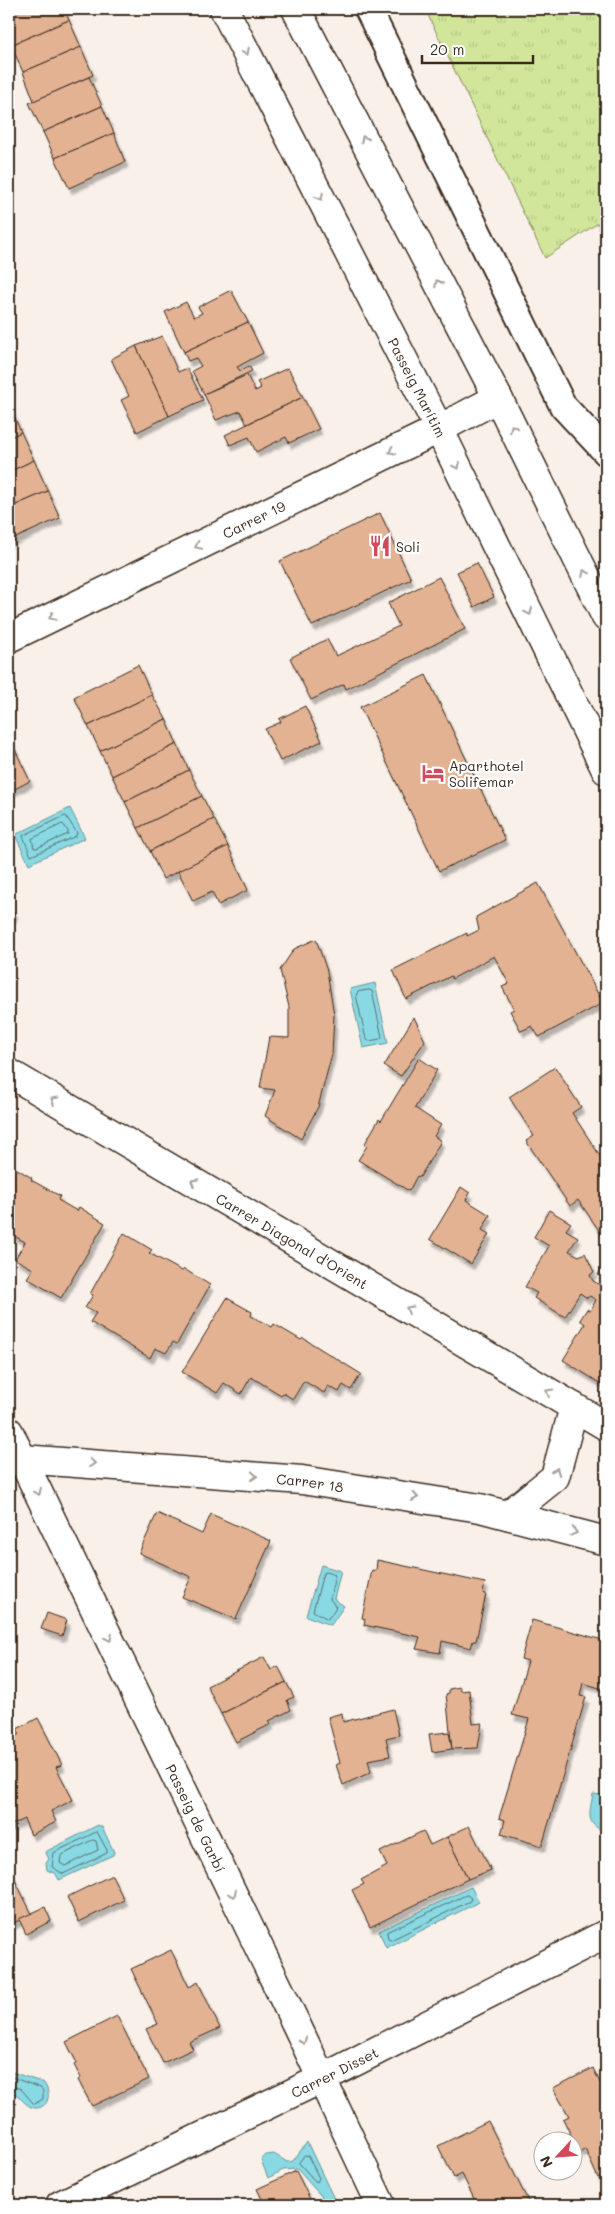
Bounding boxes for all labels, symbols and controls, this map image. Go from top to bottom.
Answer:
scale bar [422,32,534,64]
text: 20 m [430,39,464,59]
one-way arrow [240,47,250,56]
one-way arrow [360,135,370,144]
one-way arrow [314,191,324,200]
one-way arrow [434,279,444,288]
street label: Passeig Marítim [384,334,451,440]
one-way arrow [509,424,519,433]
one-way arrow [388,445,397,455]
one-way arrow [451,461,461,470]
street label: Carrer 19 [219,496,288,542]
restaurant icon: Soli [367,533,393,559]
place label: Soli [396,537,420,556]
one-way arrow [194,539,203,550]
one-way arrow [581,569,591,578]
one-way arrow [523,607,533,616]
one-way arrow [48,611,57,621]
place label: Aparthotel Solifemar [449,756,524,791]
hotel icon: Aparthotel Solifemar [420,760,446,786]
one-way arrow [50,1096,59,1106]
one-way arrow [190,1179,199,1189]
street label: Carrer Diagonal d'Orient [213,1188,372,1293]
one-way arrow [406,1306,415,1316]
one-way arrow [546,1389,555,1398]
one-way arrow [89,1458,97,1469]
one-way arrow [550,1467,560,1476]
street label: Carrer 18 [276,1469,345,1496]
one-way arrow [251,1470,259,1481]
one-way arrow [31,1487,42,1496]
one-way arrow [411,1492,420,1502]
one-way arrow [569,1527,577,1537]
one-way arrow [102,1633,113,1642]
street label: Passeig de Garbí [162,1761,230,1875]
one-way arrow [227,1889,237,1898]
one-way arrow [297,2036,308,2045]
street label: Carrer Disset [288,2042,381,2102]
north arrow [532,2132,582,2182]
text: N [535,2153,557,2171]

